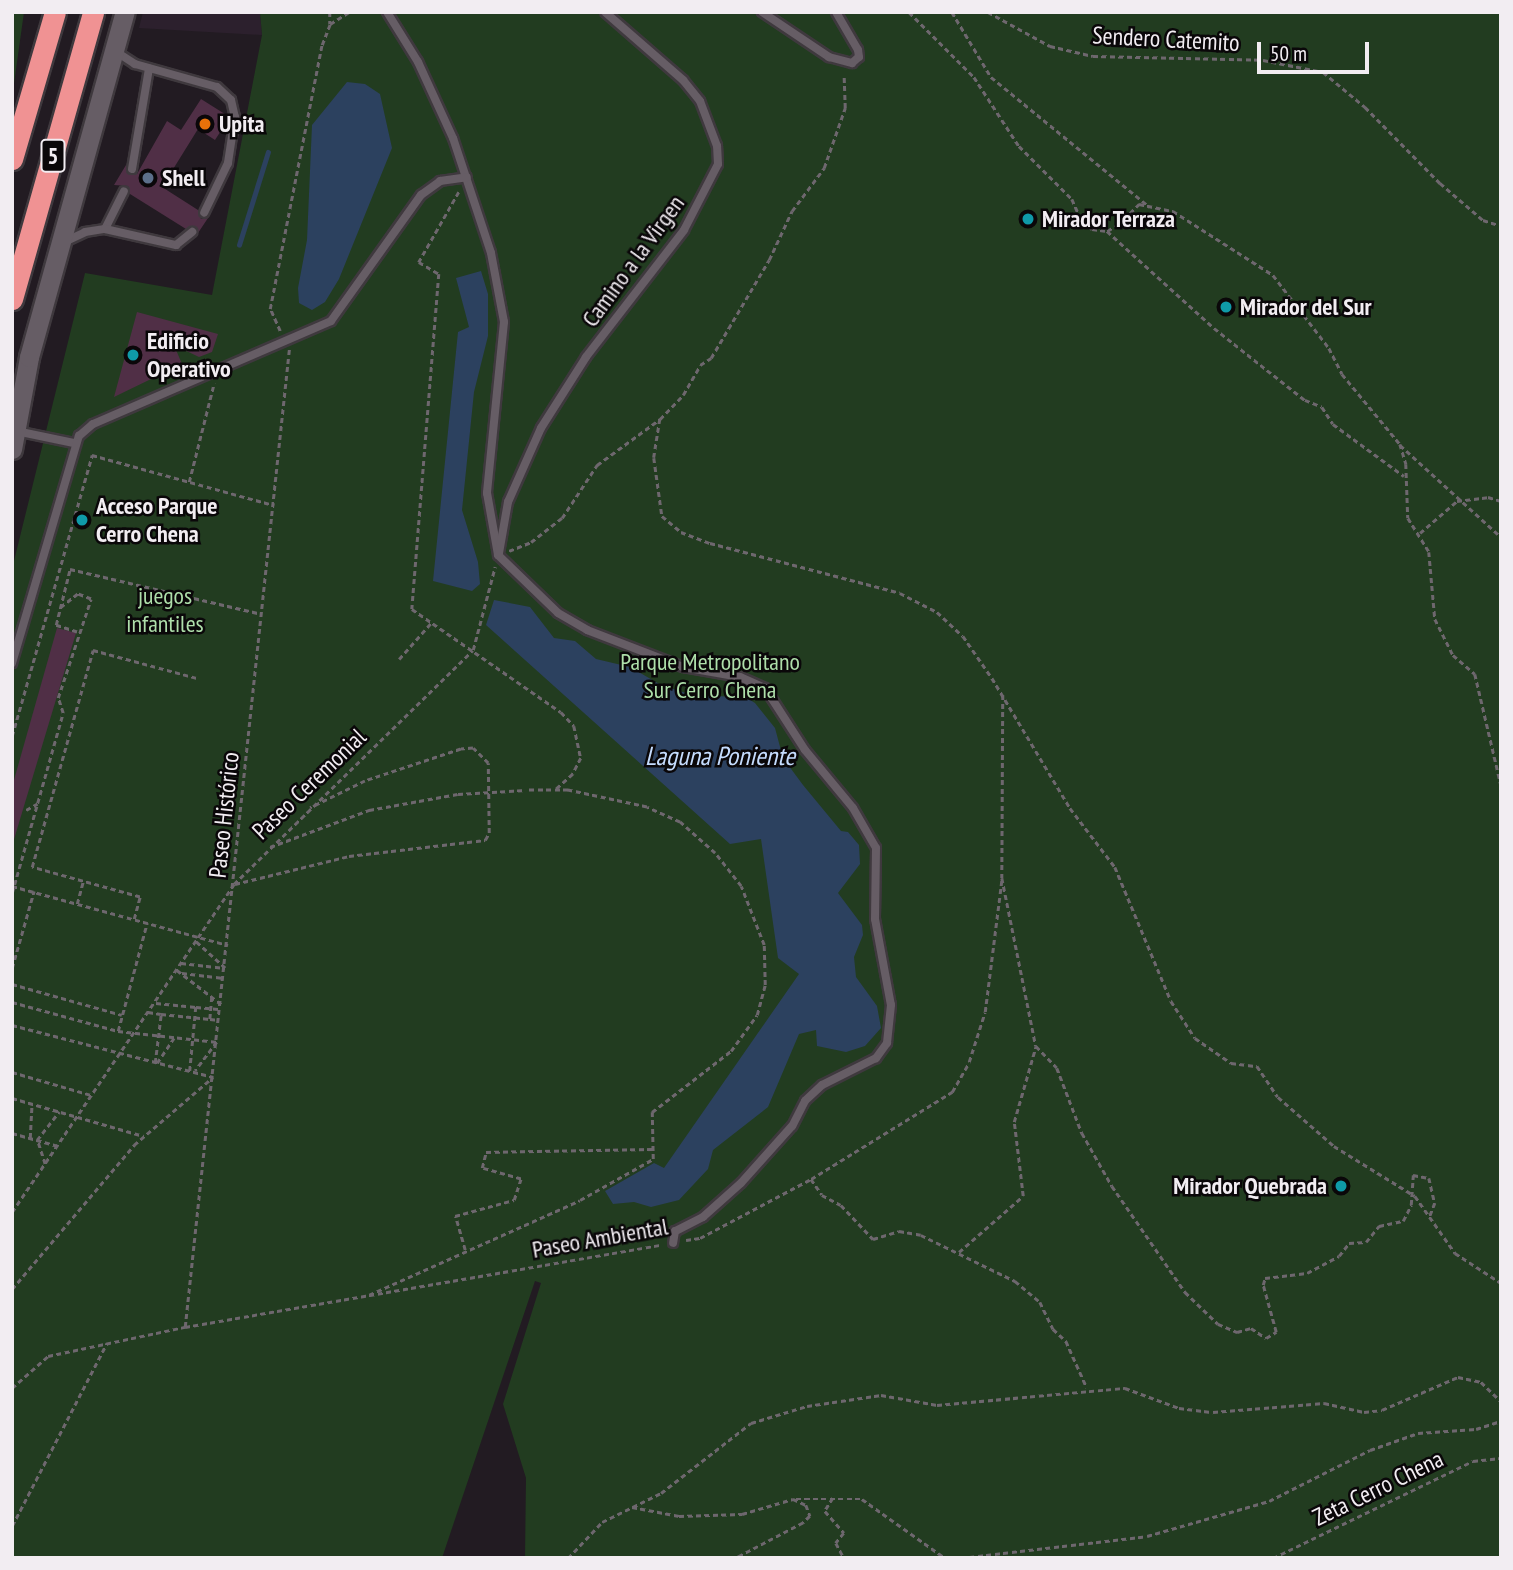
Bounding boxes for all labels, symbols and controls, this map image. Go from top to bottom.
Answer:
street label: Sendero Catemito [1092,21,1240,57]
scale bar [1261,28,1373,72]
text: 50 m [1270,40,1307,67]
place label: Upita [219,110,264,138]
marker: Upita [197,116,213,132]
road number: 5 [39,136,67,176]
place label: Shell [162,164,205,192]
marker: Shell [140,170,156,186]
street label: Camino a la Virgen [576,190,690,332]
place label: Mirador Terraza [1042,205,1176,233]
marker: Mirador Terraza [1020,211,1036,227]
place label: Mirador del Sur [1240,293,1372,321]
marker: Mirador del Sur [1218,299,1234,315]
place label: Edificio Operativo [147,327,231,383]
marker: Edificio Operativo [125,347,141,363]
place label: Acceso Parque Cerro Chena [96,492,218,548]
marker: Acceso Parque Cerro Chena [74,512,90,528]
park label: juegos infantiles [126,582,204,638]
park label: Parque Metropolitano Sur Cerro Chena [620,648,800,704]
street label: Paseo Ceremonial [246,723,372,845]
water label: Laguna Poniente [645,740,795,772]
street label: Paseo Histórico [203,751,245,879]
place label: Mirador Quebrada [1173,1172,1327,1200]
marker: Mirador Quebrada [1333,1178,1349,1194]
street label: Paseo Ambiental [530,1212,670,1264]
street label: Zeta Cerro Chena [1308,1444,1448,1532]

